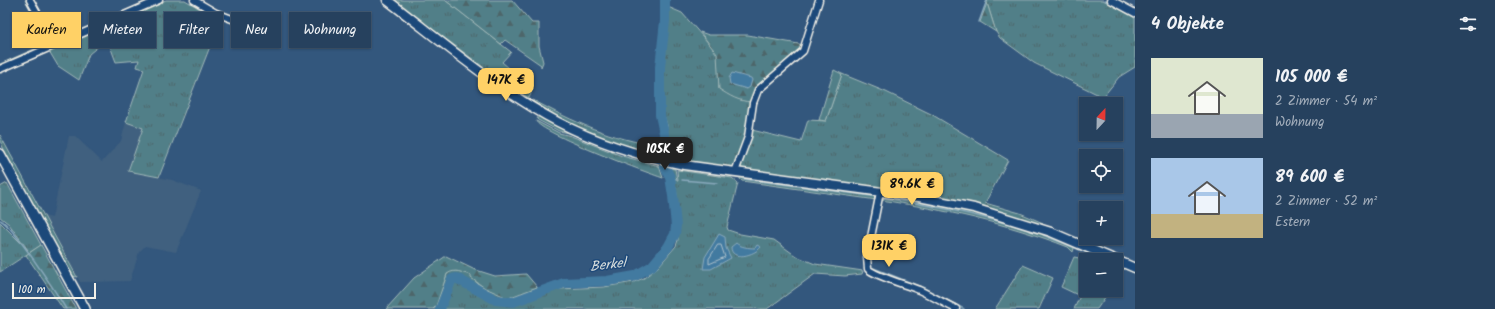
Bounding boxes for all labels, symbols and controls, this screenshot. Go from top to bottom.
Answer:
text: 4 Objekte [1151,11,1224,38]
chip: Kaufen [12,12,81,48]
chip: Mieten [89,12,156,48]
chip: Filter [164,12,223,48]
chip: Neu [231,12,281,48]
chip: Wohnung [289,12,371,48]
icon: filters [1457,13,1479,35]
text: 105 000 € [1275,64,1348,91]
pin: 147K € [473,68,539,102]
text: 147K € [487,70,525,91]
icon: home [1183,74,1231,122]
text: 2 Zimmer · 54 m² [1275,91,1377,112]
north arrow [1079,97,1123,141]
map controls [1079,97,1123,297]
text: Wohnung [1275,112,1324,133]
pin: 105K € [632,137,698,171]
text: 105K € [646,139,684,160]
button: locate [1079,149,1123,193]
text: 89 600 € [1275,164,1344,191]
pin: 89.6K € [875,172,949,206]
text: 89.6K € [889,174,935,195]
icon: home [1183,174,1231,222]
text: 2 Zimmer · 52 m² [1275,191,1377,212]
button: + [1079,201,1123,245]
text: Estern [1275,212,1310,233]
pin: 131K € [856,234,922,268]
text: 131K € [871,236,907,257]
water label: Berkel [589,252,630,278]
button: − [1079,253,1123,297]
scale bar [12,281,96,300]
text: 100 m [18,281,46,299]

